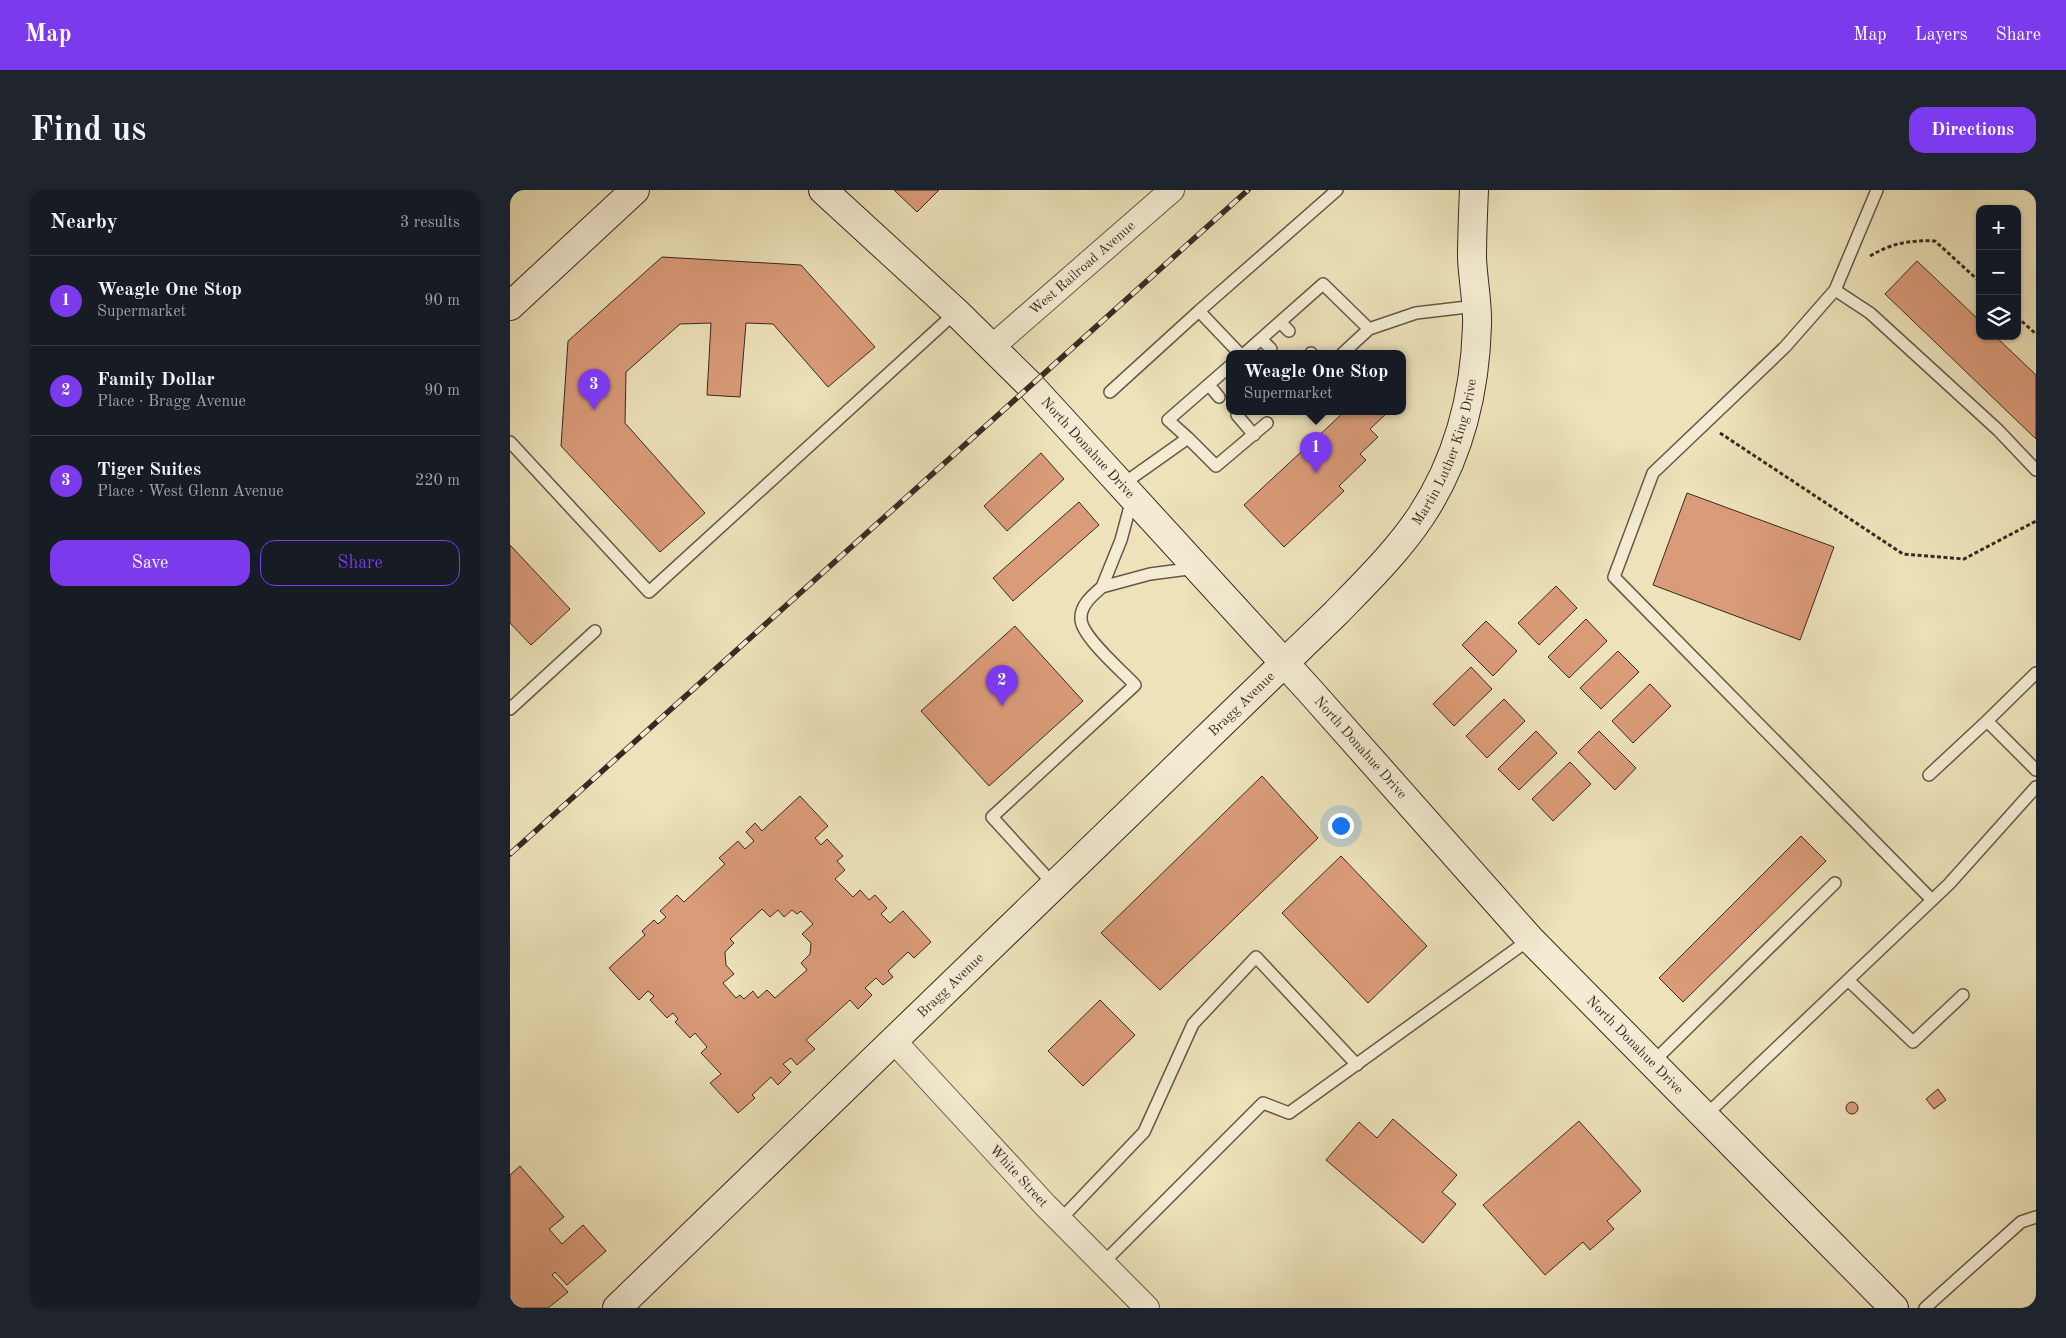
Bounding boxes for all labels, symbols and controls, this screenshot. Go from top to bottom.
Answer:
text: Map [25,23,72,47]
text: Map [1853,26,1887,44]
text: Layers [1915,26,1967,44]
text: Share [1995,26,2041,44]
button: Directions [1909,107,2036,153]
text: Find us [30,113,146,148]
map controls [1976,205,2021,340]
button: + [1976,205,2021,250]
text: Nearby [50,212,118,233]
text: 3 results [400,215,460,231]
street label: West Railroad Avenue [1027,219,1138,318]
button: − [1976,250,2021,295]
text: Weagle One Stop [97,281,242,300]
text: 1 [61,293,71,309]
text: 90 m [424,293,460,309]
button: layers [1976,295,2021,340]
text: Supermarket [97,304,186,320]
popup [1226,350,1406,415]
text: Weagle One Stop [1244,363,1388,382]
pin: 3 [578,369,610,410]
text: Family Dollar [97,371,215,390]
street label: Martin Luther King Drive [1410,378,1479,528]
text: 2 [61,383,71,399]
text: 90 m [424,383,460,399]
text: Supermarket [1244,386,1333,402]
text: Place · Bragg Avenue [97,394,246,410]
street label: North Donahue Drive [1038,395,1137,501]
pin: 1 [1300,432,1332,473]
text: Tiger Suites [97,461,201,480]
text: 3 [61,473,71,489]
text: 220 m [415,473,460,489]
text: Place · West Glenn Avenue [97,484,284,500]
button: Save [50,540,250,586]
button: Share [260,540,460,586]
pin: 2 [986,665,1018,706]
street label: Bragg Avenue [1206,669,1278,739]
street label: North Donahue Drive [1311,694,1409,802]
your location [1328,813,1354,839]
street label: Bragg Avenue [915,951,986,1020]
street label: North Donahue Drive [1584,994,1686,1097]
street label: White Street [987,1143,1051,1210]

